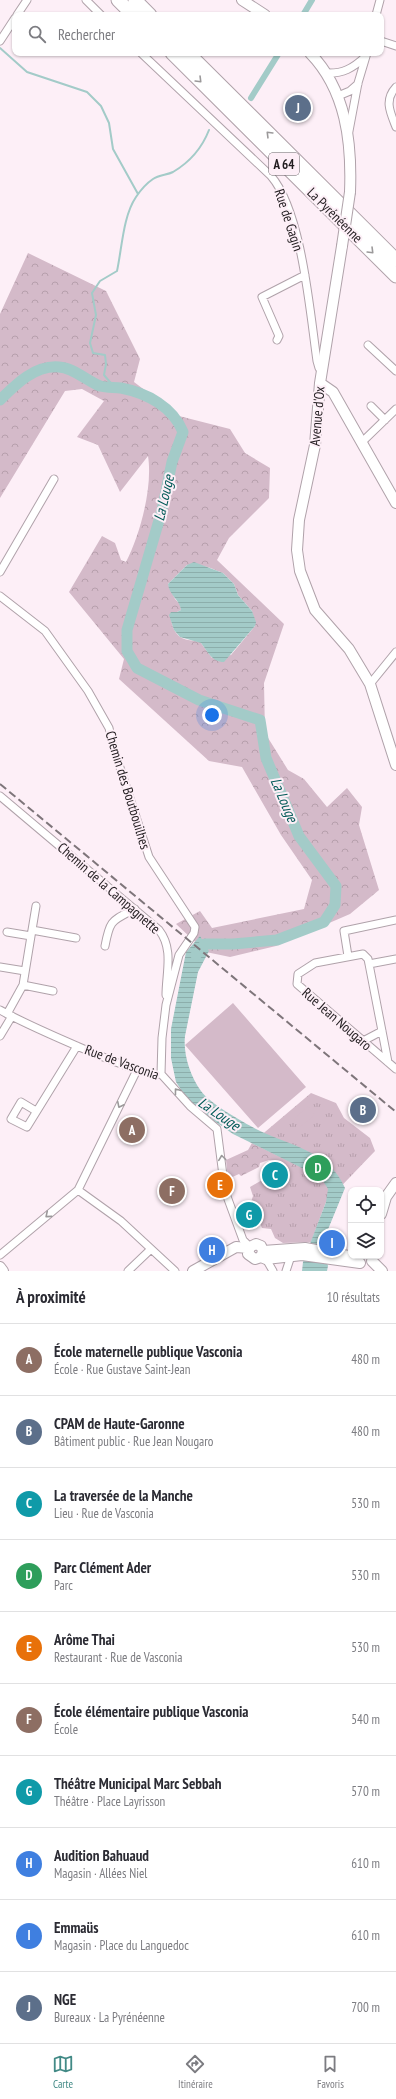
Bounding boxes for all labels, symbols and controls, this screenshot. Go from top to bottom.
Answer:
search box [12,12,384,56]
icon: search [26,23,48,45]
text: Rechercher [58,25,115,44]
one-way arrow [194,76,202,83]
pin: J [285,93,311,123]
one-way arrow [266,131,274,139]
road number: A 64 [269,153,299,175]
street label: La Pyrénéenne [304,184,367,247]
street label: Rue de Gagin [271,187,307,253]
one-way arrow [366,246,374,254]
street label: Avenue d'Ox [305,385,329,446]
water label: La Louge [149,472,178,523]
your location [202,705,222,725]
street label: Chemin des Boutbouilhes [101,729,155,852]
water label: La Louge [267,775,303,826]
street label: Chemin de la Campagnette [54,838,164,938]
street label: Rue Jean Nougaro [298,984,376,1054]
street label: Rue de Vasconia [82,1040,162,1084]
one-way arrow [175,1089,182,1096]
water label: La Louge [195,1093,244,1135]
pin: B [350,1095,376,1125]
one-way arrow [117,1100,125,1108]
pin: A [119,1115,145,1145]
pin: D [305,1153,331,1183]
one-way arrow [218,1155,227,1161]
pin: C [262,1160,288,1190]
pin: E [207,1170,233,1200]
pin: F [159,1176,185,1206]
map controls [348,1187,384,1259]
button: locate [348,1187,384,1223]
pin: G [236,1200,262,1230]
one-way arrow [46,1211,53,1218]
button: layers [348,1223,384,1259]
pin: I [319,1228,345,1258]
pin: H [199,1235,225,1265]
text: À proximité [16,1286,86,1308]
text: 10 résultats [327,1289,380,1306]
text: École maternelle publique Vasconia [54,1342,242,1361]
text: A [26,1351,32,1368]
text: 480 m [351,1351,380,1368]
text: École · Rue Gustave Saint-Jean [54,1361,190,1378]
text: CPAM de Haute-Garonne [54,1414,185,1433]
text: B [26,1423,32,1440]
text: 480 m [351,1423,380,1440]
text: Bâtiment public · Rue Jean Nougaro [54,1433,213,1450]
text: La traversée de la Manche [54,1486,193,1505]
text: C [26,1495,32,1512]
text: 530 m [351,1495,380,1512]
text: Lieu · Rue de Vasconia [54,1505,154,1522]
text: Parc Clément Ader [54,1558,151,1577]
text: D [26,1567,32,1584]
text: 530 m [351,1567,380,1584]
text: Parc [54,1577,73,1594]
text: Arôme Thai [54,1630,115,1649]
text: E [26,1639,32,1656]
text: 530 m [351,1639,380,1656]
text: Restaurant · Rue de Vasconia [54,1649,183,1666]
text: École élémentaire publique Vasconia [54,1702,249,1721]
text: F [26,1711,32,1728]
text: 540 m [351,1711,380,1728]
text: École [54,1721,78,1738]
text: Théâtre Municipal Marc Sebbah [54,1774,222,1793]
text: G [26,1783,32,1800]
text: 570 m [351,1783,380,1800]
text: Théâtre · Place Layrisson [54,1793,165,1810]
text: Audition Bahuaud [54,1846,149,1865]
text: H [26,1855,32,1872]
text: 610 m [351,1855,380,1872]
text: Magasin · Allées Niel [54,1865,147,1882]
text: Emmaüs [54,1918,98,1937]
text: I [27,1927,31,1944]
text: 610 m [351,1927,380,1944]
text: Magasin · Place du Languedoc [54,1937,189,1954]
text: NGE [54,1990,76,2009]
text: J [27,1999,31,2016]
text: 700 m [351,1999,380,2016]
text: Bureaux · La Pyrénéenne [54,2009,165,2026]
tab: Carte [52,2053,74,2091]
tab: Itinéraire [178,2053,213,2091]
tab: Favoris [317,2053,344,2091]

